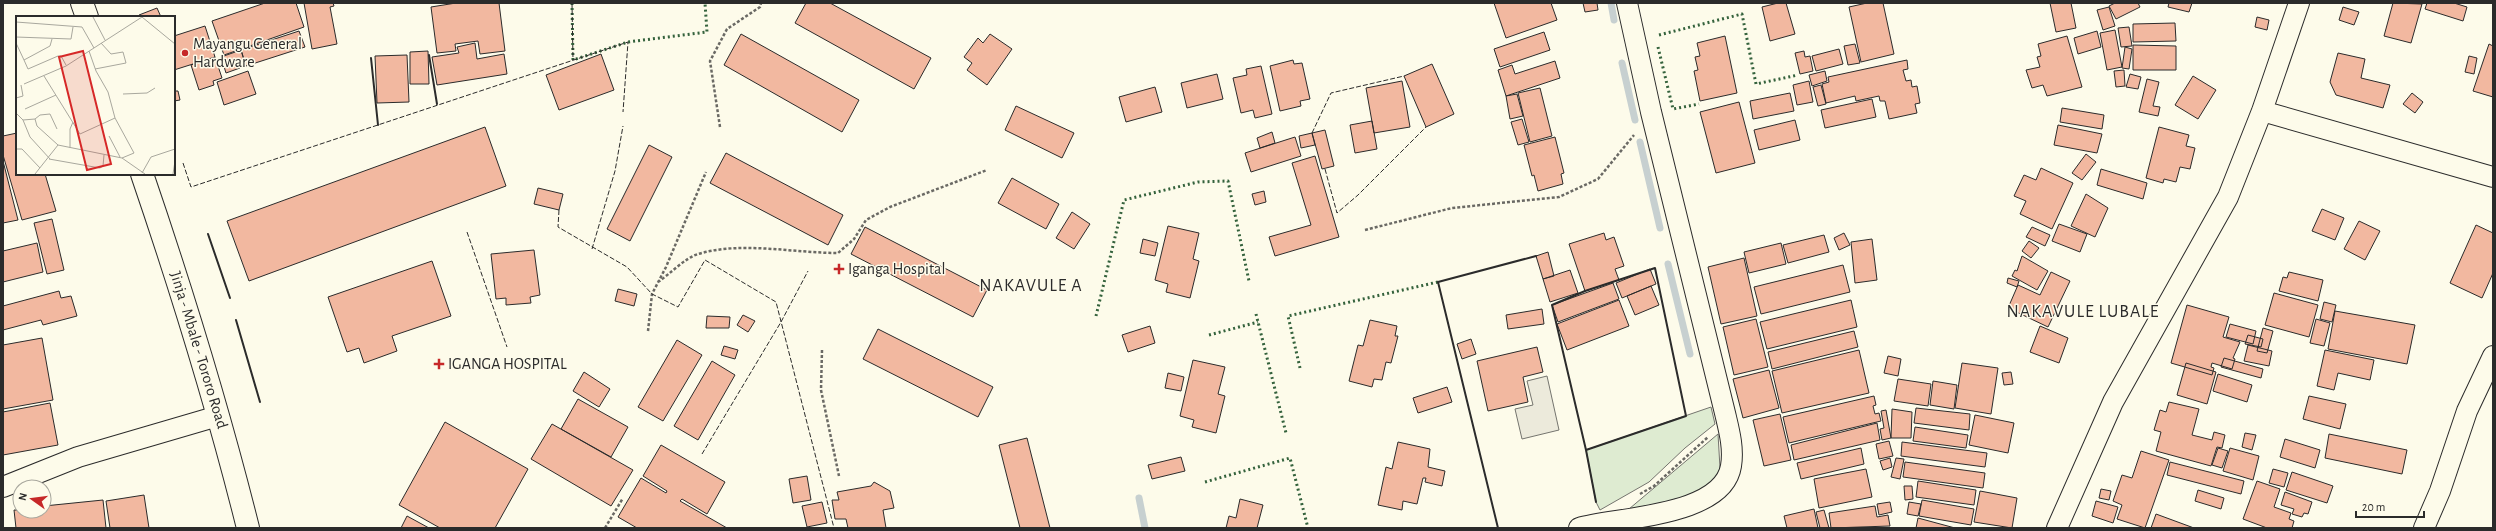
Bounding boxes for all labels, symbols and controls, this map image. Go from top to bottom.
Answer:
inset map [16,16,175,175]
place label: Mayangu General Hardware [193,36,302,70]
marker: Mayangu General Hardware [180,48,190,58]
place label: Iganga Hospital [848,261,945,277]
marker: Iganga Hospital [833,263,845,275]
street label: Jinja - Mbale - Tororo Road [166,269,231,431]
district label: NAKAVULE A [979,277,1083,295]
district label: NAKAVULE LUBALE [2006,303,2160,321]
place label: IGANGA HOSPITAL [448,356,567,372]
marker: IGANGA HOSPITAL [433,358,445,370]
north arrow [12,479,52,519]
text: N [17,492,29,502]
scale bar [2356,493,2424,519]
text: 20 m [2362,501,2385,513]

